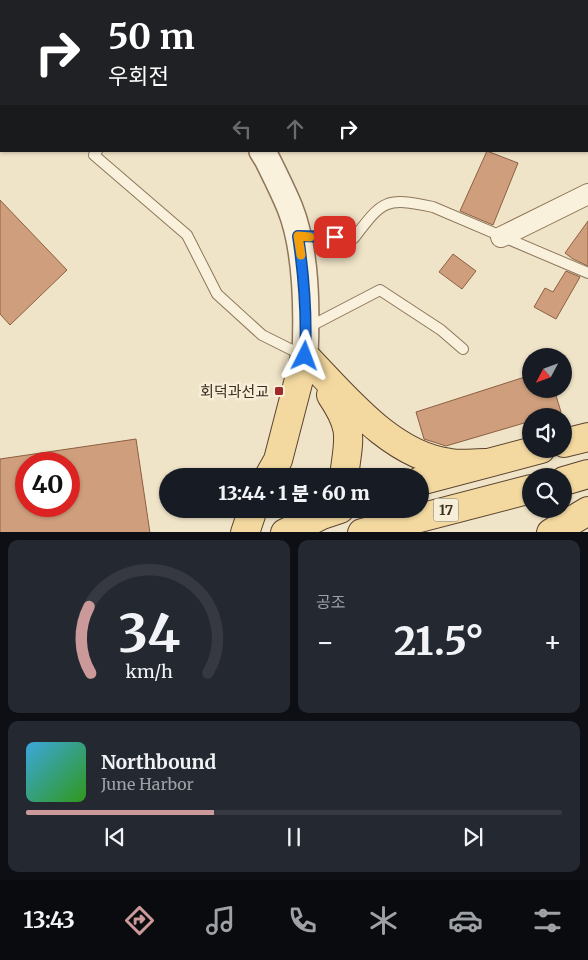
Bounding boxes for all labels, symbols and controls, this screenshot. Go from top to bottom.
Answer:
text: 50 m [108,15,195,59]
icon: right [25,20,90,85]
text: 우회전 [108,62,169,90]
icon: left [228,115,256,143]
icon: ahead [281,115,309,143]
icon: right [334,115,362,143]
pin [314,216,356,258]
icon: arrive [321,223,349,251]
position arrow [278,329,330,381]
north arrow [522,348,572,398]
map controls [522,348,572,518]
place label: 회덕과선교 [200,382,269,401]
marker: 회덕과선교 [273,385,285,397]
button: sound [522,408,572,458]
speed limit sign: 40 [15,452,80,517]
button: search [522,468,572,518]
text: 13:44 · 1 분 · 60 m [218,481,370,505]
road number: 17 [434,498,458,522]
text: 공조 [316,592,345,612]
text: 34 [118,601,180,666]
text: 21.5° [394,618,484,665]
text: − [316,624,335,660]
text: + [543,624,562,660]
text: km/h [125,660,173,683]
text: Northbound [101,750,216,774]
text: June Harbor [101,774,194,794]
icon: previous [101,823,129,851]
icon: pause [280,823,308,851]
icon: next [459,823,487,851]
icon: directions [122,903,157,938]
icon: music [203,903,238,938]
icon: phone [285,903,320,938]
icon: climate [366,903,401,938]
icon: car [448,903,483,938]
icon: filters [530,903,565,938]
text: 13:43 [23,906,75,934]

